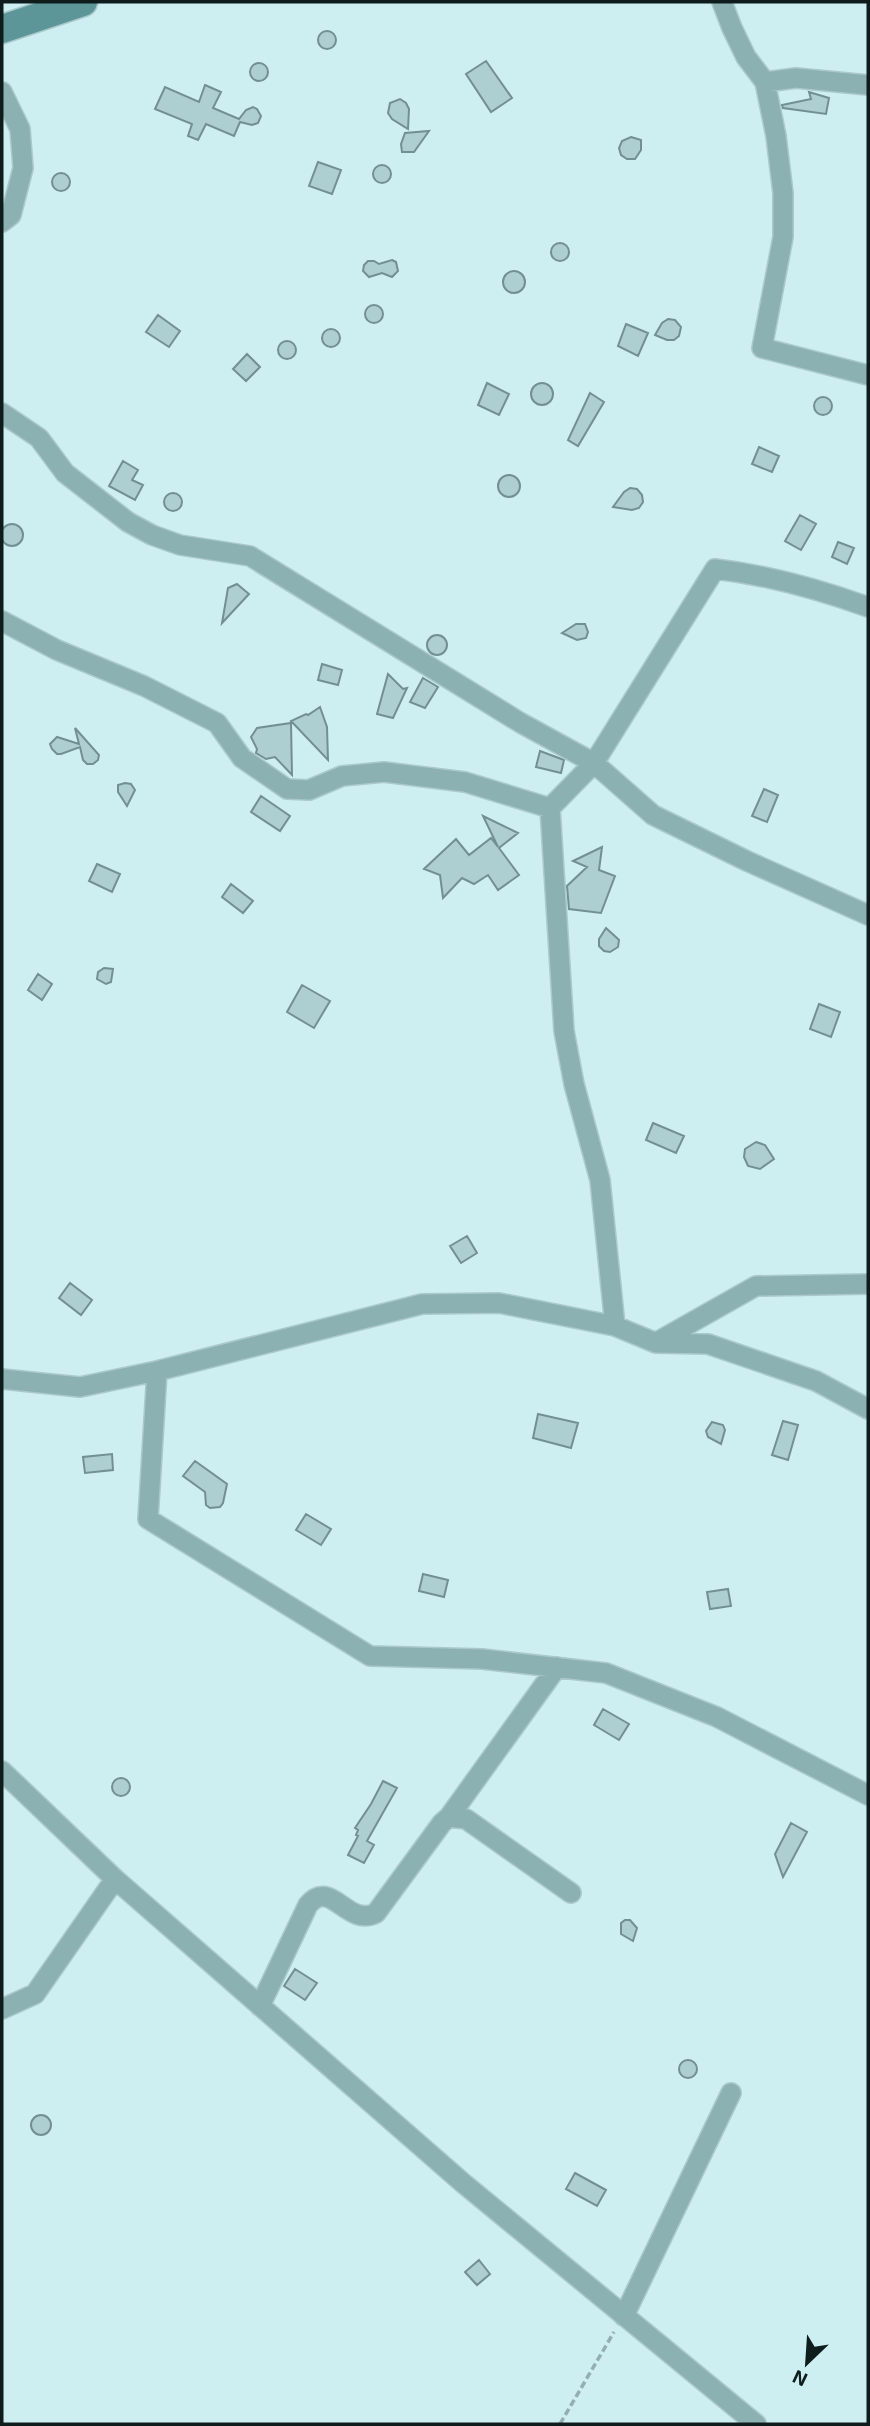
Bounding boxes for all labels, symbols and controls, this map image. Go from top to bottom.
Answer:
north arrow [772,2328,842,2398]
text: N [789,2366,811,2392]

